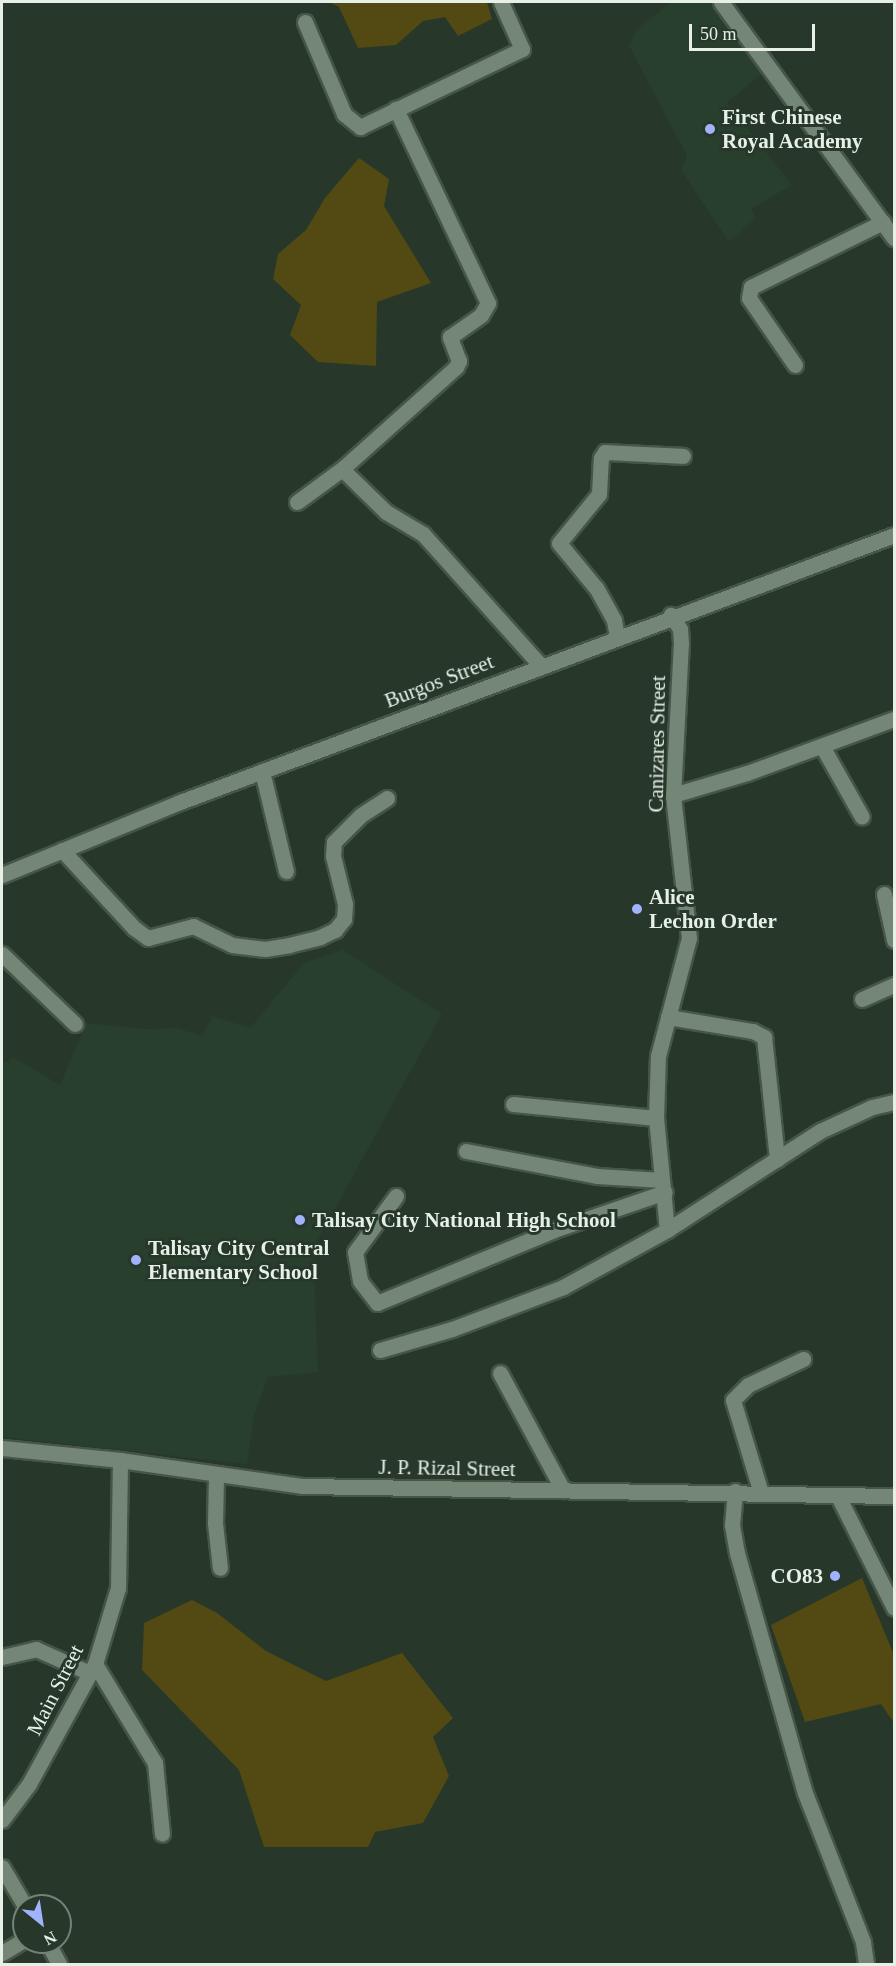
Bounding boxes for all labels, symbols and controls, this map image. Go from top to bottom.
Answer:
scale bar [692,12,818,50]
text: 50 m [700,24,737,44]
place label: First Chinese Royal Academy [722,104,864,154]
marker: First Chinese Royal Academy [703,122,717,136]
street label: Burgos Street [381,649,497,713]
street label: Canizares Street [643,675,671,813]
place label: Alice Lechon Order [649,884,777,934]
marker: Alice Lechon Order [630,902,644,916]
place label: Talisay City National High School [312,1207,616,1233]
marker: Talisay City National High School [293,1213,307,1227]
place label: Talisay City Central Elementary School [148,1235,329,1285]
marker: Talisay City Central Elementary School [129,1253,143,1267]
street label: J. P. Rizal Street [378,1454,516,1482]
place label: CO83 [770,1563,823,1589]
marker: CO83 [828,1569,842,1583]
street label: Main Street [21,1640,89,1740]
north arrow [12,1894,72,1954]
text: N [41,1928,60,1949]

